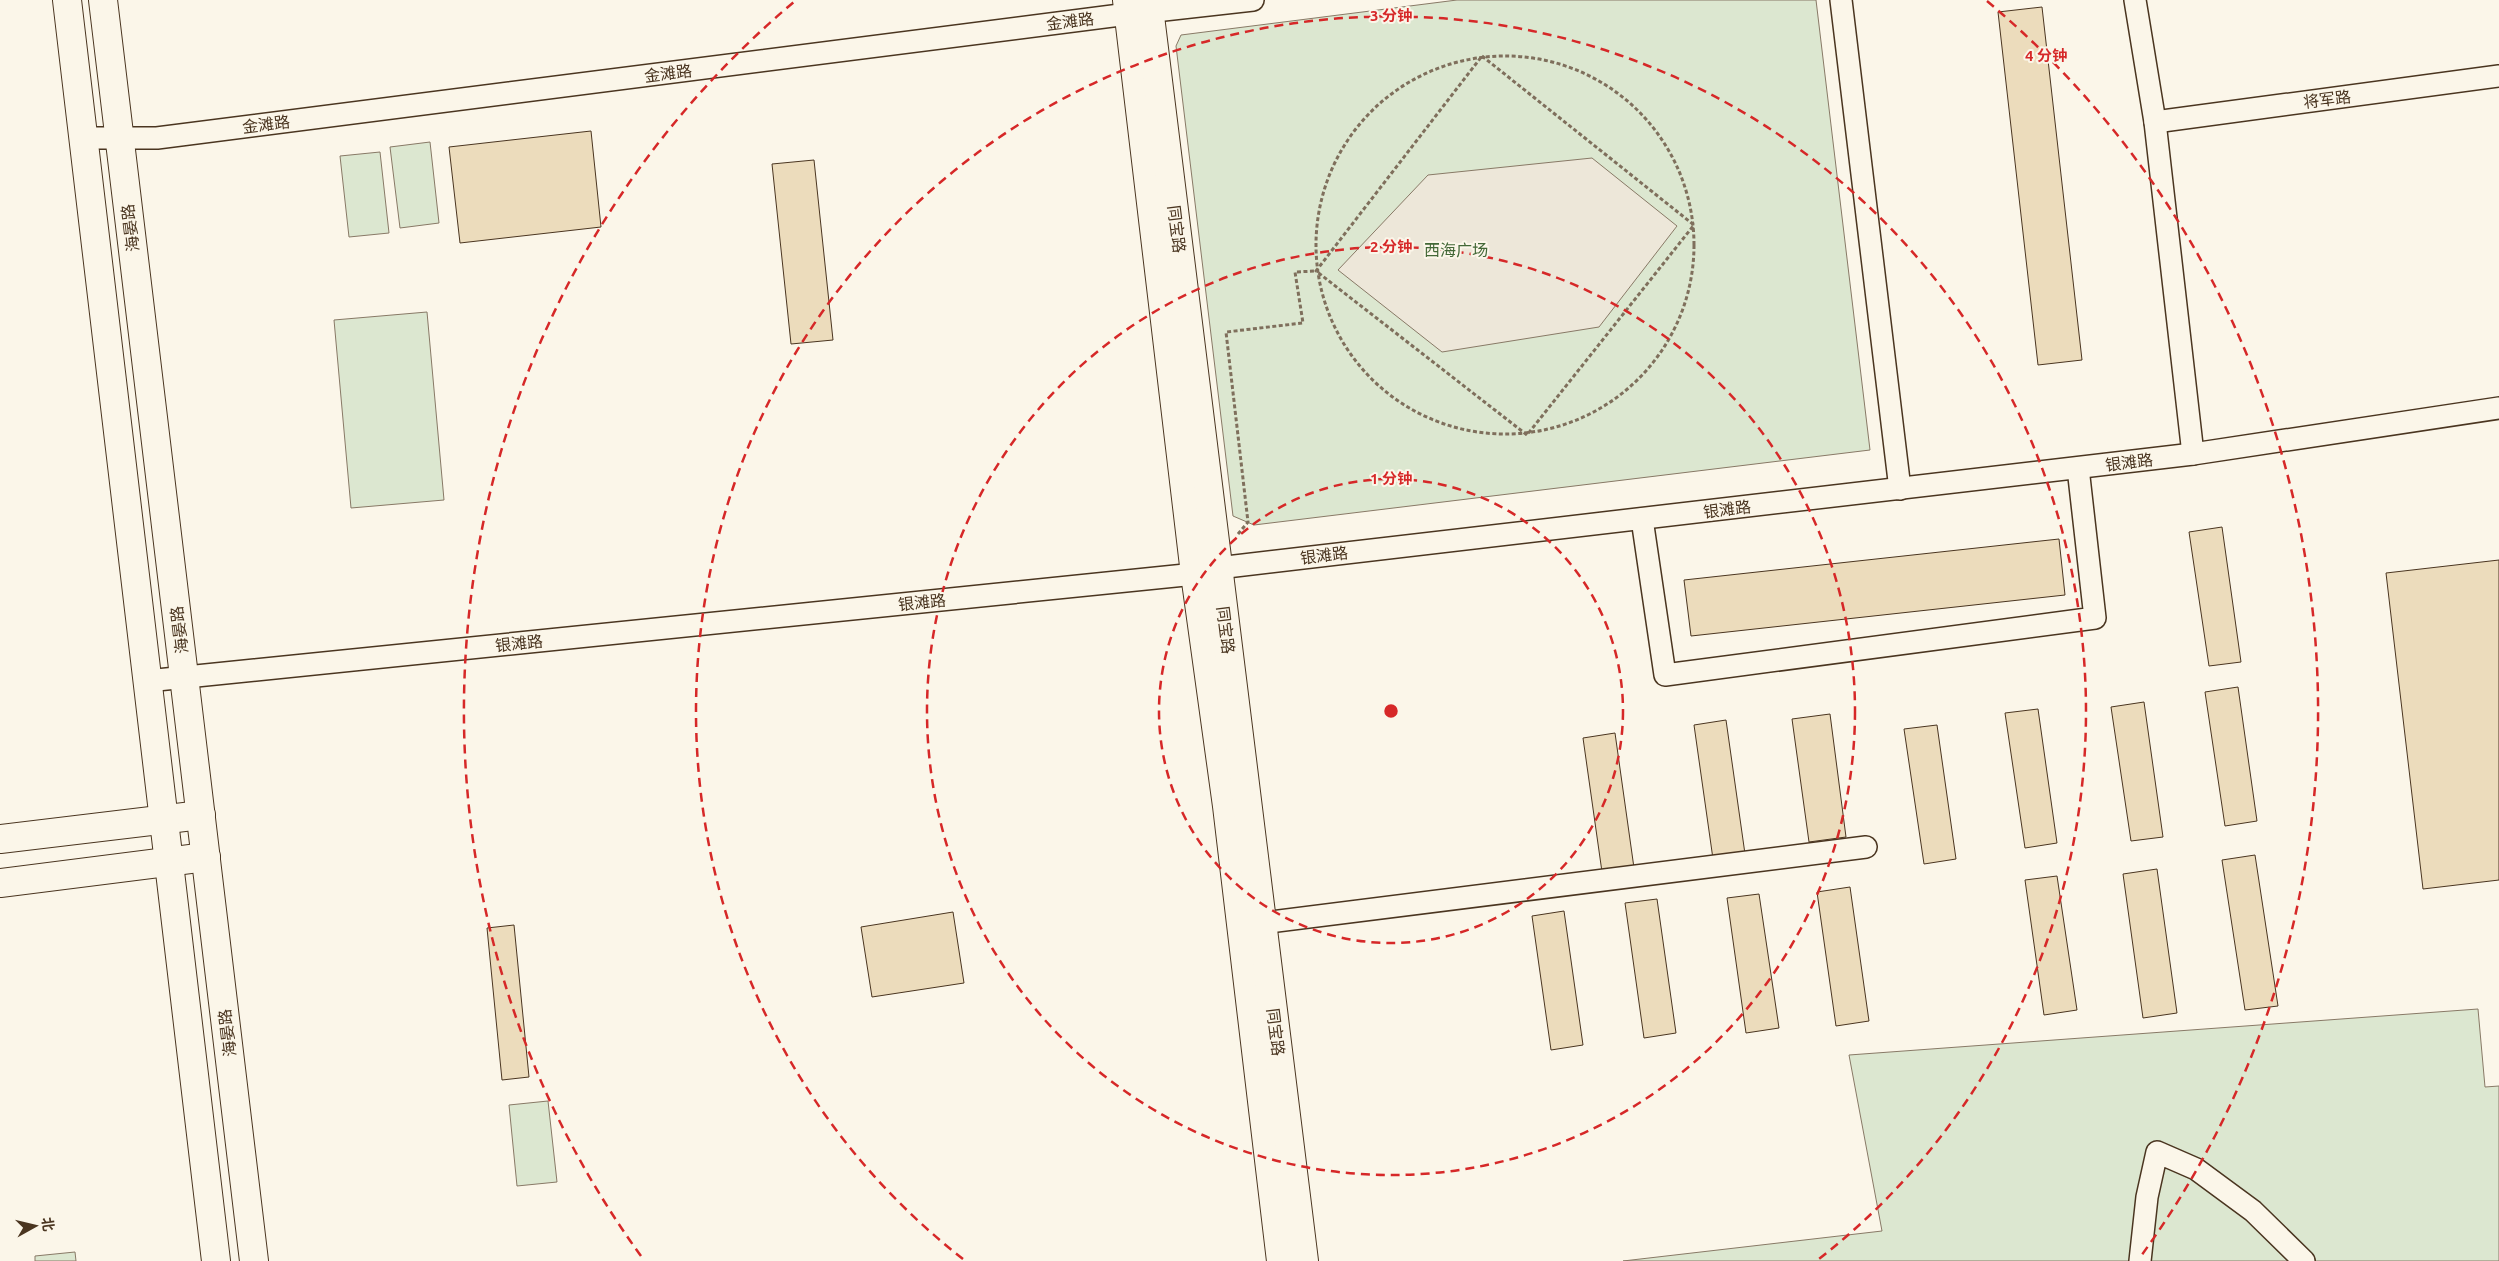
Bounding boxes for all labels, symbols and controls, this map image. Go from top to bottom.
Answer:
text: 3 分钟 [1370,7,1412,24]
street label: 金滩路 [1045,9,1095,33]
text: 4 分钟 [2025,47,2067,64]
street label: 金滩路 [643,61,693,85]
street label: 将军路 [2302,87,2352,111]
street label: 金滩路 [241,112,291,136]
street label: 海晏路 [118,203,142,253]
street label: 同宝路 [1165,204,1189,254]
text: 2 分钟 [1370,238,1412,255]
park label: 西海广场 [1424,241,1488,259]
street label: 银滩路 [2104,450,2154,474]
text: 1 分钟 [1370,470,1412,487]
street label: 银滩路 [1702,497,1752,521]
street label: 银滩路 [1299,543,1349,567]
street label: 银滩路 [897,591,947,613]
street label: 海晏路 [167,605,191,655]
street label: 同宝路 [1214,605,1238,655]
street label: 银滩路 [494,632,544,654]
centre of rings [1382,702,1400,720]
street label: 同宝路 [1264,1007,1288,1057]
street label: 海晏路 [215,1008,239,1058]
north arrow [10,1201,60,1251]
text: 北 [39,1216,57,1232]

